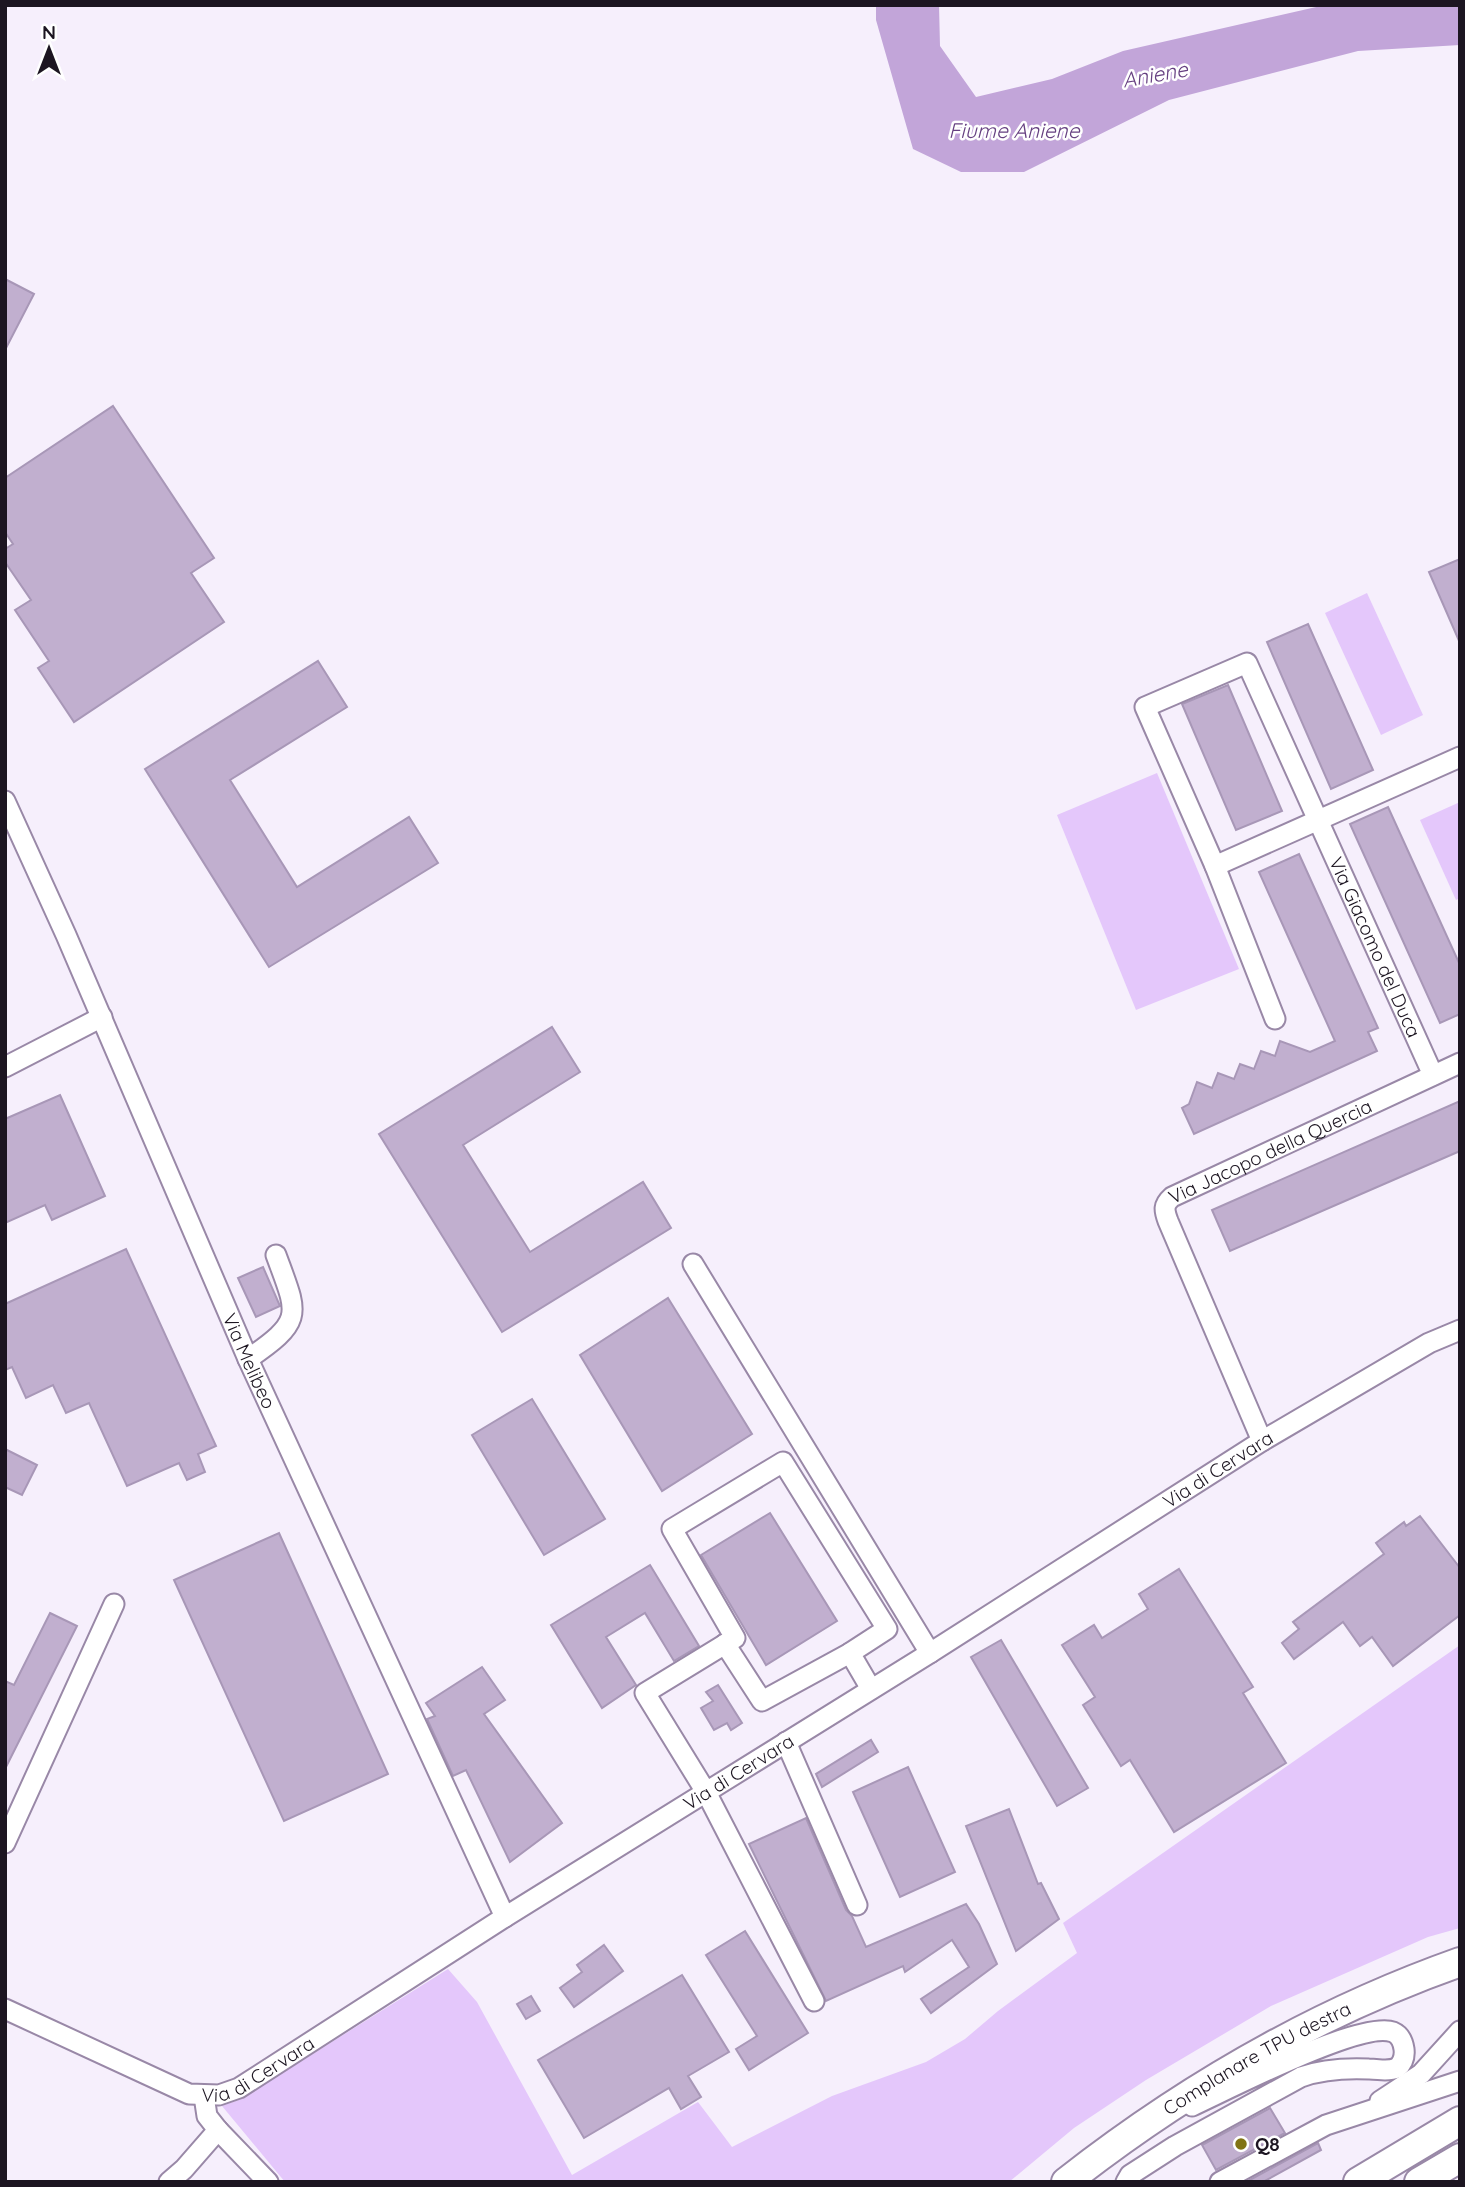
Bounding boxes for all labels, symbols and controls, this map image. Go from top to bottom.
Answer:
north arrow [14,14,84,84]
text: N [42,20,56,44]
water label: Aniene [1120,55,1191,93]
water label: Fiume Aniene [948,117,1081,143]
street label: Via Giacomo del Duca [1324,853,1426,1041]
street label: Via Jacopo della Quercia [1164,1094,1376,1209]
street label: Via Melibeo [218,1310,281,1413]
street label: Via di Cervara [1158,1425,1277,1513]
street label: Via di Cervara [679,1729,798,1815]
street label: Complanare TPU destra [1158,1996,1355,2120]
street label: Via di Cervara [201,2031,319,2107]
place label: Q8 [1255,2132,1280,2156]
marker: Q8 [1233,2136,1249,2152]

